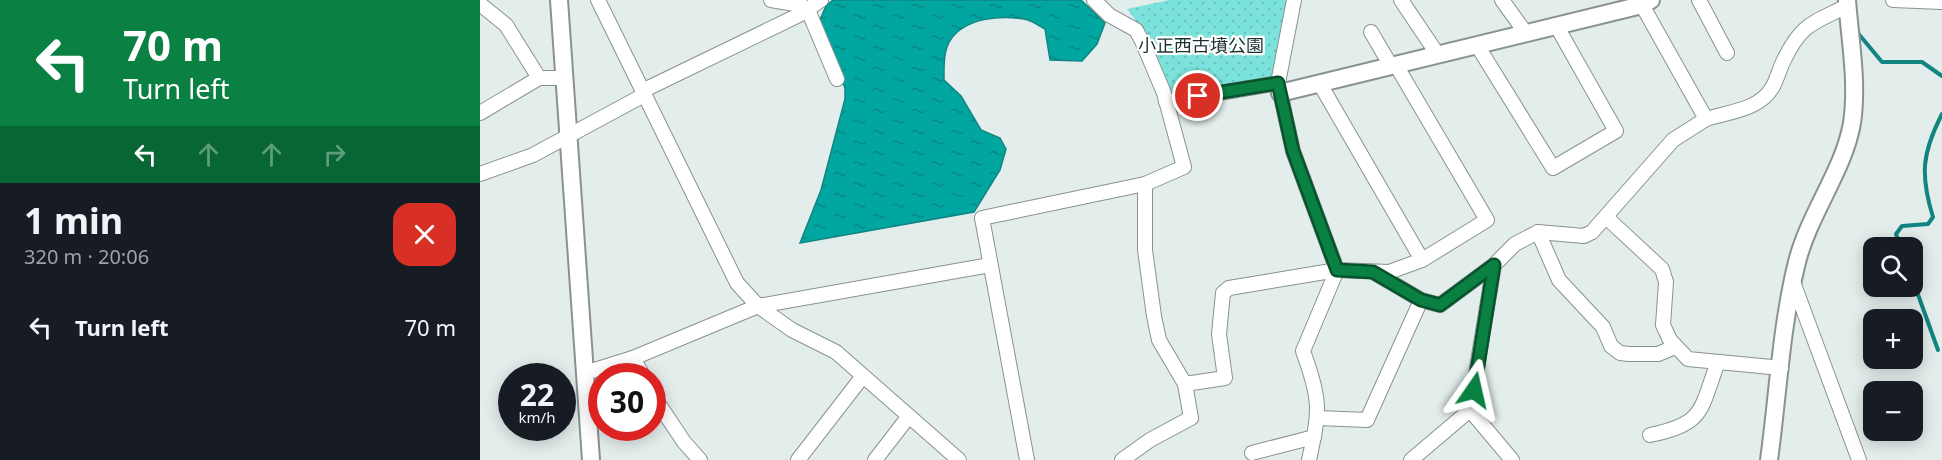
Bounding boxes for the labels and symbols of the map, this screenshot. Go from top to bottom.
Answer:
park label: 小正西古墳公園 [1138,33,1264,57]
pin [1172,70,1223,121]
position arrow [1442,358,1506,422]
speed limit sign: 30 [588,363,666,441]

